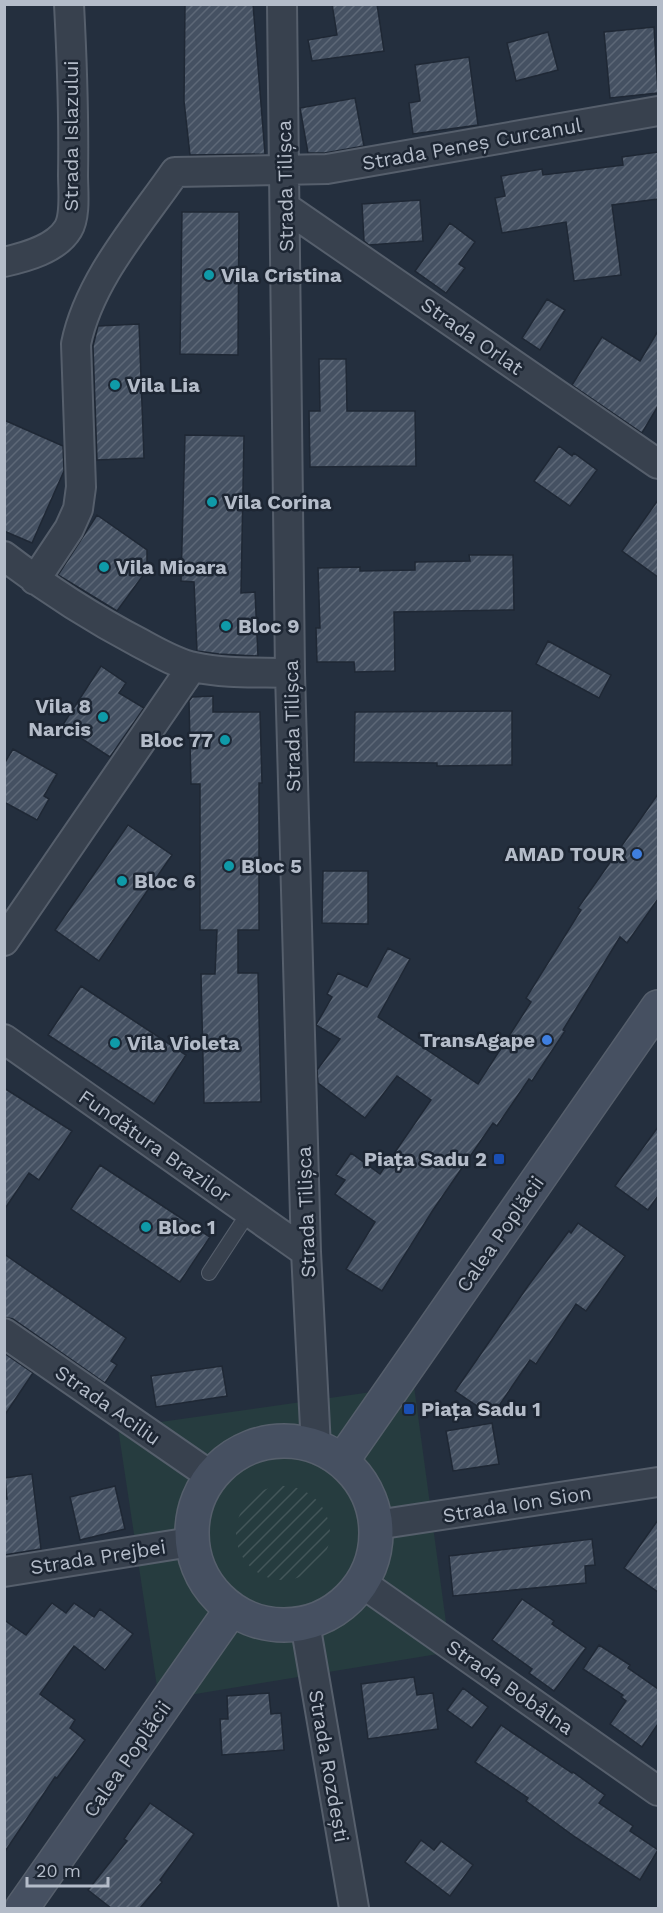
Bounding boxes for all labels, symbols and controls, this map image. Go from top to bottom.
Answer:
street label: Strada Islazului [59,60,83,212]
street label: Strada Peneș Curcanul [360,113,584,175]
street label: Strada Tilișca [272,120,298,252]
place label: Vila Cristina [221,263,342,287]
marker: Vila Cristina [202,268,216,282]
street label: Strada Orlat [416,292,528,380]
place label: Vila Lia [127,373,200,397]
marker: Vila Lia [108,378,122,392]
place label: Vila Corina [224,490,332,514]
marker: Vila Corina [205,495,219,509]
place label: Vila Mioara [116,555,227,579]
marker: Vila Mioara [97,560,111,574]
place label: Bloc 9 [238,614,300,638]
marker: Bloc 9 [219,619,233,633]
street label: Strada Tilișca [279,660,305,792]
place label: Vila 8 Narcis [28,694,91,741]
marker: Vila 8 Narcis [96,710,110,724]
place label: Bloc 77 [140,728,213,752]
marker: Bloc 77 [218,733,232,747]
place label: AMAD TOUR [505,842,625,866]
marker: AMAD TOUR [630,847,644,861]
place label: Bloc 5 [241,854,302,878]
marker: Bloc 5 [222,859,236,873]
place label: Bloc 6 [134,869,196,893]
marker: Bloc 6 [115,874,129,888]
place label: TransAgape [420,1028,535,1052]
place label: Vila Violeta [127,1031,240,1055]
marker: TransAgape [540,1033,554,1047]
marker: Vila Violeta [108,1036,122,1050]
street label: Fundătura Brazilor [74,1084,236,1208]
street label: Strada Tilișca [292,1146,320,1278]
place label: Piața Sadu 2 [364,1147,487,1171]
marker: Piața Sadu 2 [492,1152,506,1166]
street label: Calea Poplăcii [451,1171,549,1297]
place label: Bloc 1 [158,1215,216,1239]
marker: Bloc 1 [139,1220,153,1234]
street label: Strada Aciliu [51,1360,165,1450]
place label: Piața Sadu 1 [421,1397,541,1421]
marker: Piața Sadu 1 [402,1402,416,1416]
street label: Strada Ion Sion [441,1480,593,1528]
street label: Strada Prejbei [29,1534,167,1580]
street label: Strada Bobâlna [442,1634,578,1740]
street label: Strada Rozdești [304,1688,354,1844]
street label: Calea Poplăcii [78,1696,176,1822]
scale bar [27,1850,108,1888]
text: 20 m [36,1860,81,1881]

